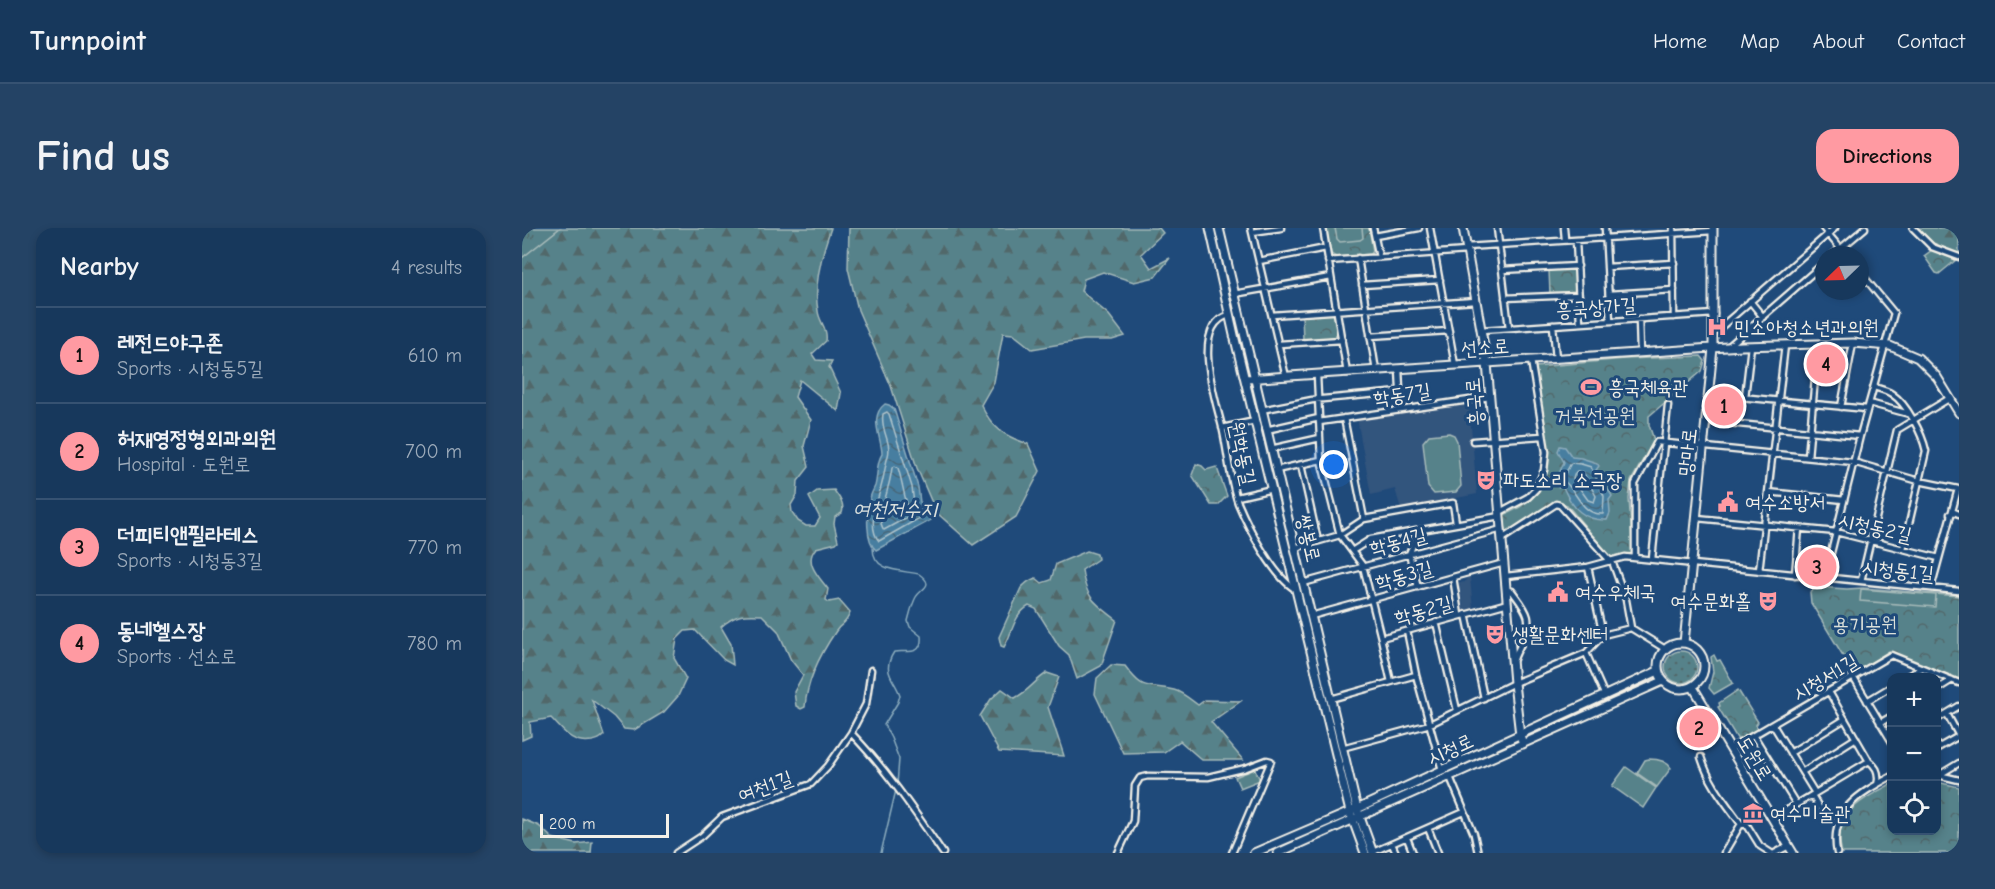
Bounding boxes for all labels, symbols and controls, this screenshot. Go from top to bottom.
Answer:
text: Turnpoint [30,25,146,57]
text: Home [1653,29,1707,53]
text: Map [1740,29,1780,53]
text: About [1813,29,1864,53]
text: Contact [1897,29,1965,53]
button: Directions [1816,129,1959,183]
text: Find us [36,132,170,181]
north arrow [1815,246,1869,300]
text: Nearby [60,252,139,282]
text: 4 results [391,256,462,279]
street label: 흥국상가길 [1555,293,1637,322]
hospital icon: 민소아청소년과의원 [1705,315,1729,339]
place label: 민소아청소년과의원 [1734,316,1879,339]
text: 레전드야구존 [117,330,223,356]
street label: 선소로 [1460,334,1510,361]
pin: 4 [1806,342,1846,386]
text: 1 [76,344,83,367]
text: 610 m [408,344,462,367]
text: Sports · 시청동5길 [117,357,263,380]
sports icon: 흥국체육관 [1579,375,1603,399]
place label: 흥국체육관 [1608,376,1688,399]
street label: 흥국로 [1461,377,1488,427]
street label: 학동7길 [1372,379,1432,410]
pin: 1 [1704,384,1744,429]
park label: 거북선공원 [1555,404,1635,427]
street label: 원학동길 [1225,419,1260,487]
text: 허재영정형외과의원 [117,426,276,452]
street label: 망마로 [1674,427,1701,477]
text: 2 [75,440,84,463]
text: 700 m [405,440,462,463]
your location [1319,450,1348,479]
text: Hospital · 도원로 [117,453,250,476]
theatre icon: 파도소리 소극장 [1474,468,1498,492]
place label: 파도소리 소극장 [1503,469,1622,492]
public building icon: 여수소방서 [1716,490,1740,514]
place label: 여수소방서 [1745,491,1825,514]
water label: 여천저수지 [853,497,939,521]
street label: 시청동2길 [1836,508,1914,547]
street label: 쌍봉로 [1292,512,1325,564]
text: 더피티앤필라테스 [117,522,259,548]
street label: 학동4길 [1367,523,1429,560]
text: 3 [75,536,84,559]
text: 770 m [408,536,462,559]
pin: 3 [1798,544,1836,590]
text: Sports · 시청동3길 [117,549,263,572]
street label: 시청동1길 [1861,555,1935,586]
street label: 학동3길 [1373,556,1435,595]
public building icon: 여수우체국 [1546,580,1570,604]
place label: 여수우체국 [1575,581,1655,604]
theatre icon: 여수문화홀 [1756,589,1780,613]
place label: 여수문화홀 [1671,590,1751,613]
street label: 학동2길 [1392,591,1455,630]
park label: 용기공원 [1833,613,1897,636]
text: 동네헬스장 [117,618,206,644]
theatre icon: 생활문화센터 [1483,622,1507,646]
place label: 생활문화센터 [1512,623,1609,646]
text: 4 [75,632,84,655]
text: 780 m [407,632,462,655]
text: Sports · 선소로 [117,645,236,668]
street label: 시청서1길 [1788,649,1862,706]
map controls [1887,673,1941,835]
button: + [1887,673,1941,727]
pin: 2 [1680,706,1718,750]
button: − [1887,727,1941,781]
street label: 시청로 [1423,729,1477,770]
street label: 도원로 [1732,732,1777,785]
street label: 여천1길 [735,766,796,807]
button: locate [1887,781,1941,835]
museum icon: 여수미술관 [1741,801,1765,825]
place label: 여수미술관 [1770,802,1850,825]
scale bar [540,811,669,838]
text: 200 m [549,815,595,833]

